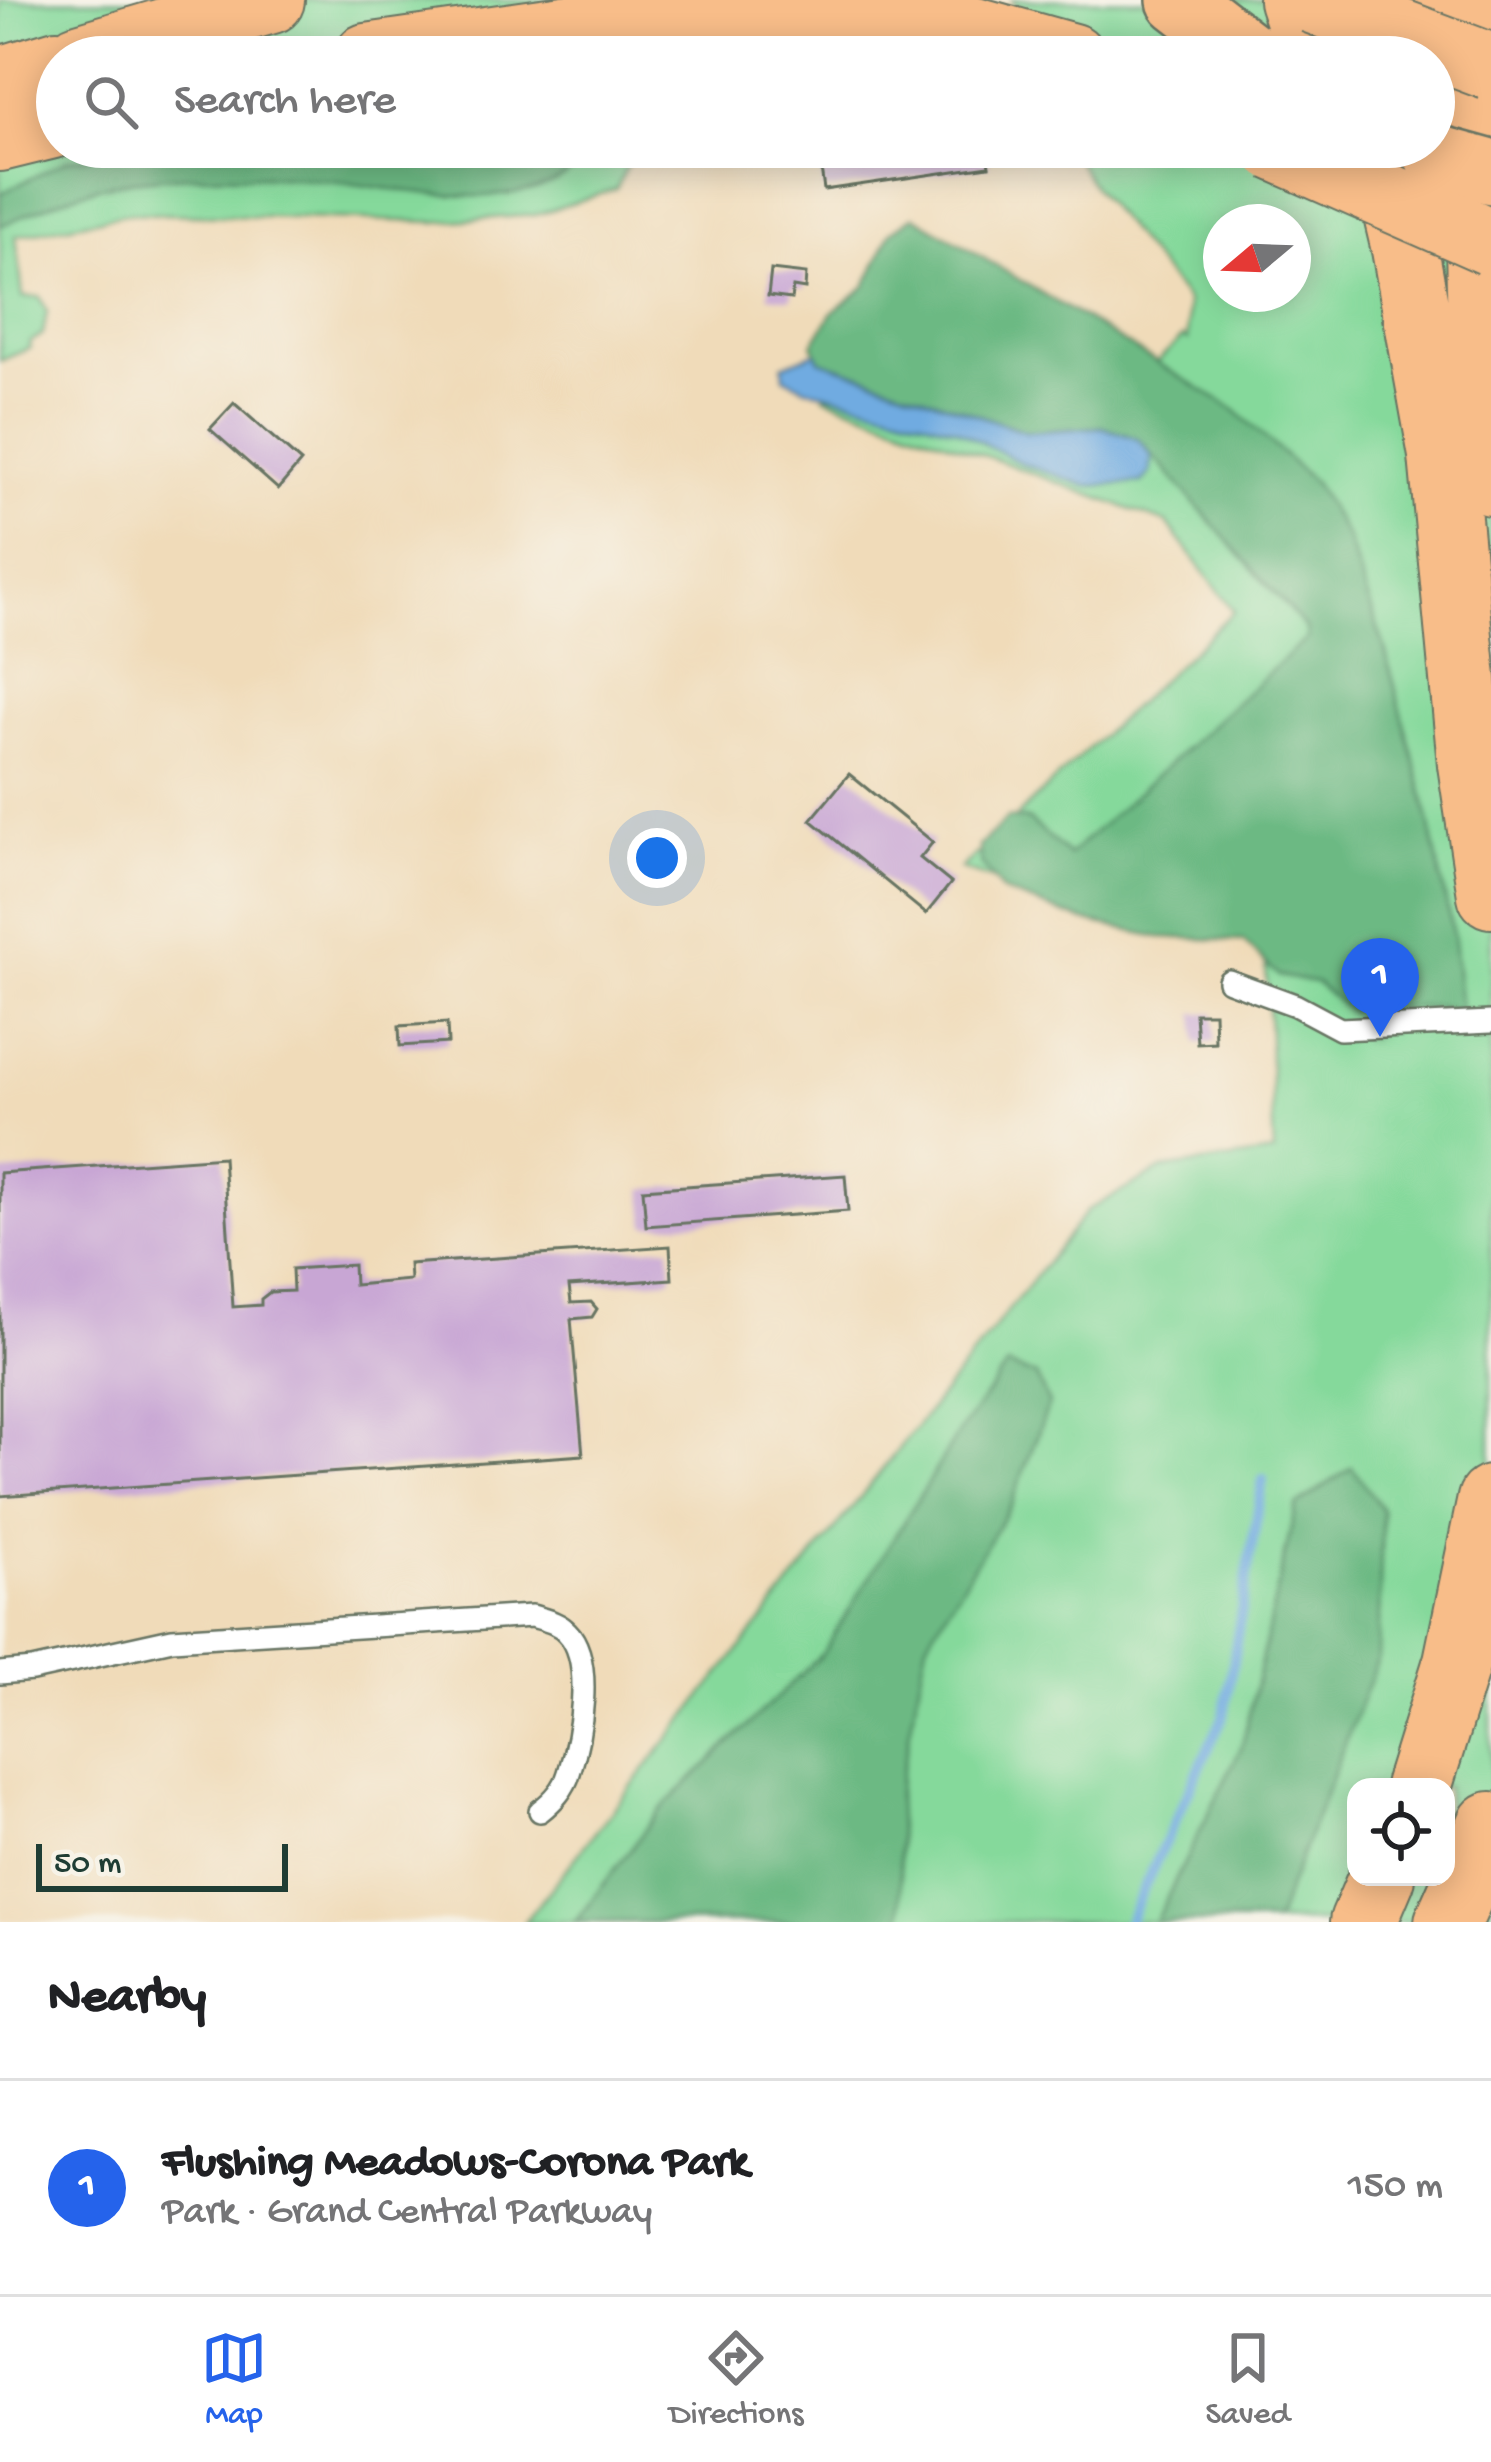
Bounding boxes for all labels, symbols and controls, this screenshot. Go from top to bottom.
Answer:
search box [36,36,1455,168]
icon: search [78,69,144,135]
text: Search here [174,76,396,129]
north arrow [1203,204,1311,312]
your location [627,828,687,888]
pin: 1 [1341,938,1419,1037]
map controls [1347,1778,1455,1886]
button: locate [1347,1778,1455,1886]
scale bar [36,1838,288,1891]
text: 50 m [54,1846,121,1884]
text: Nearby [48,1970,206,2030]
text: Flushing Meadows-Corona Park [162,2138,749,2191]
text: 1 [79,2165,95,2211]
text: 150 m [1348,2165,1443,2211]
text: Park · Grand Central Parkway [162,2191,652,2237]
tab: Map [201,2325,267,2435]
tab: Directions [669,2325,803,2435]
tab: Saved [1205,2325,1290,2435]

